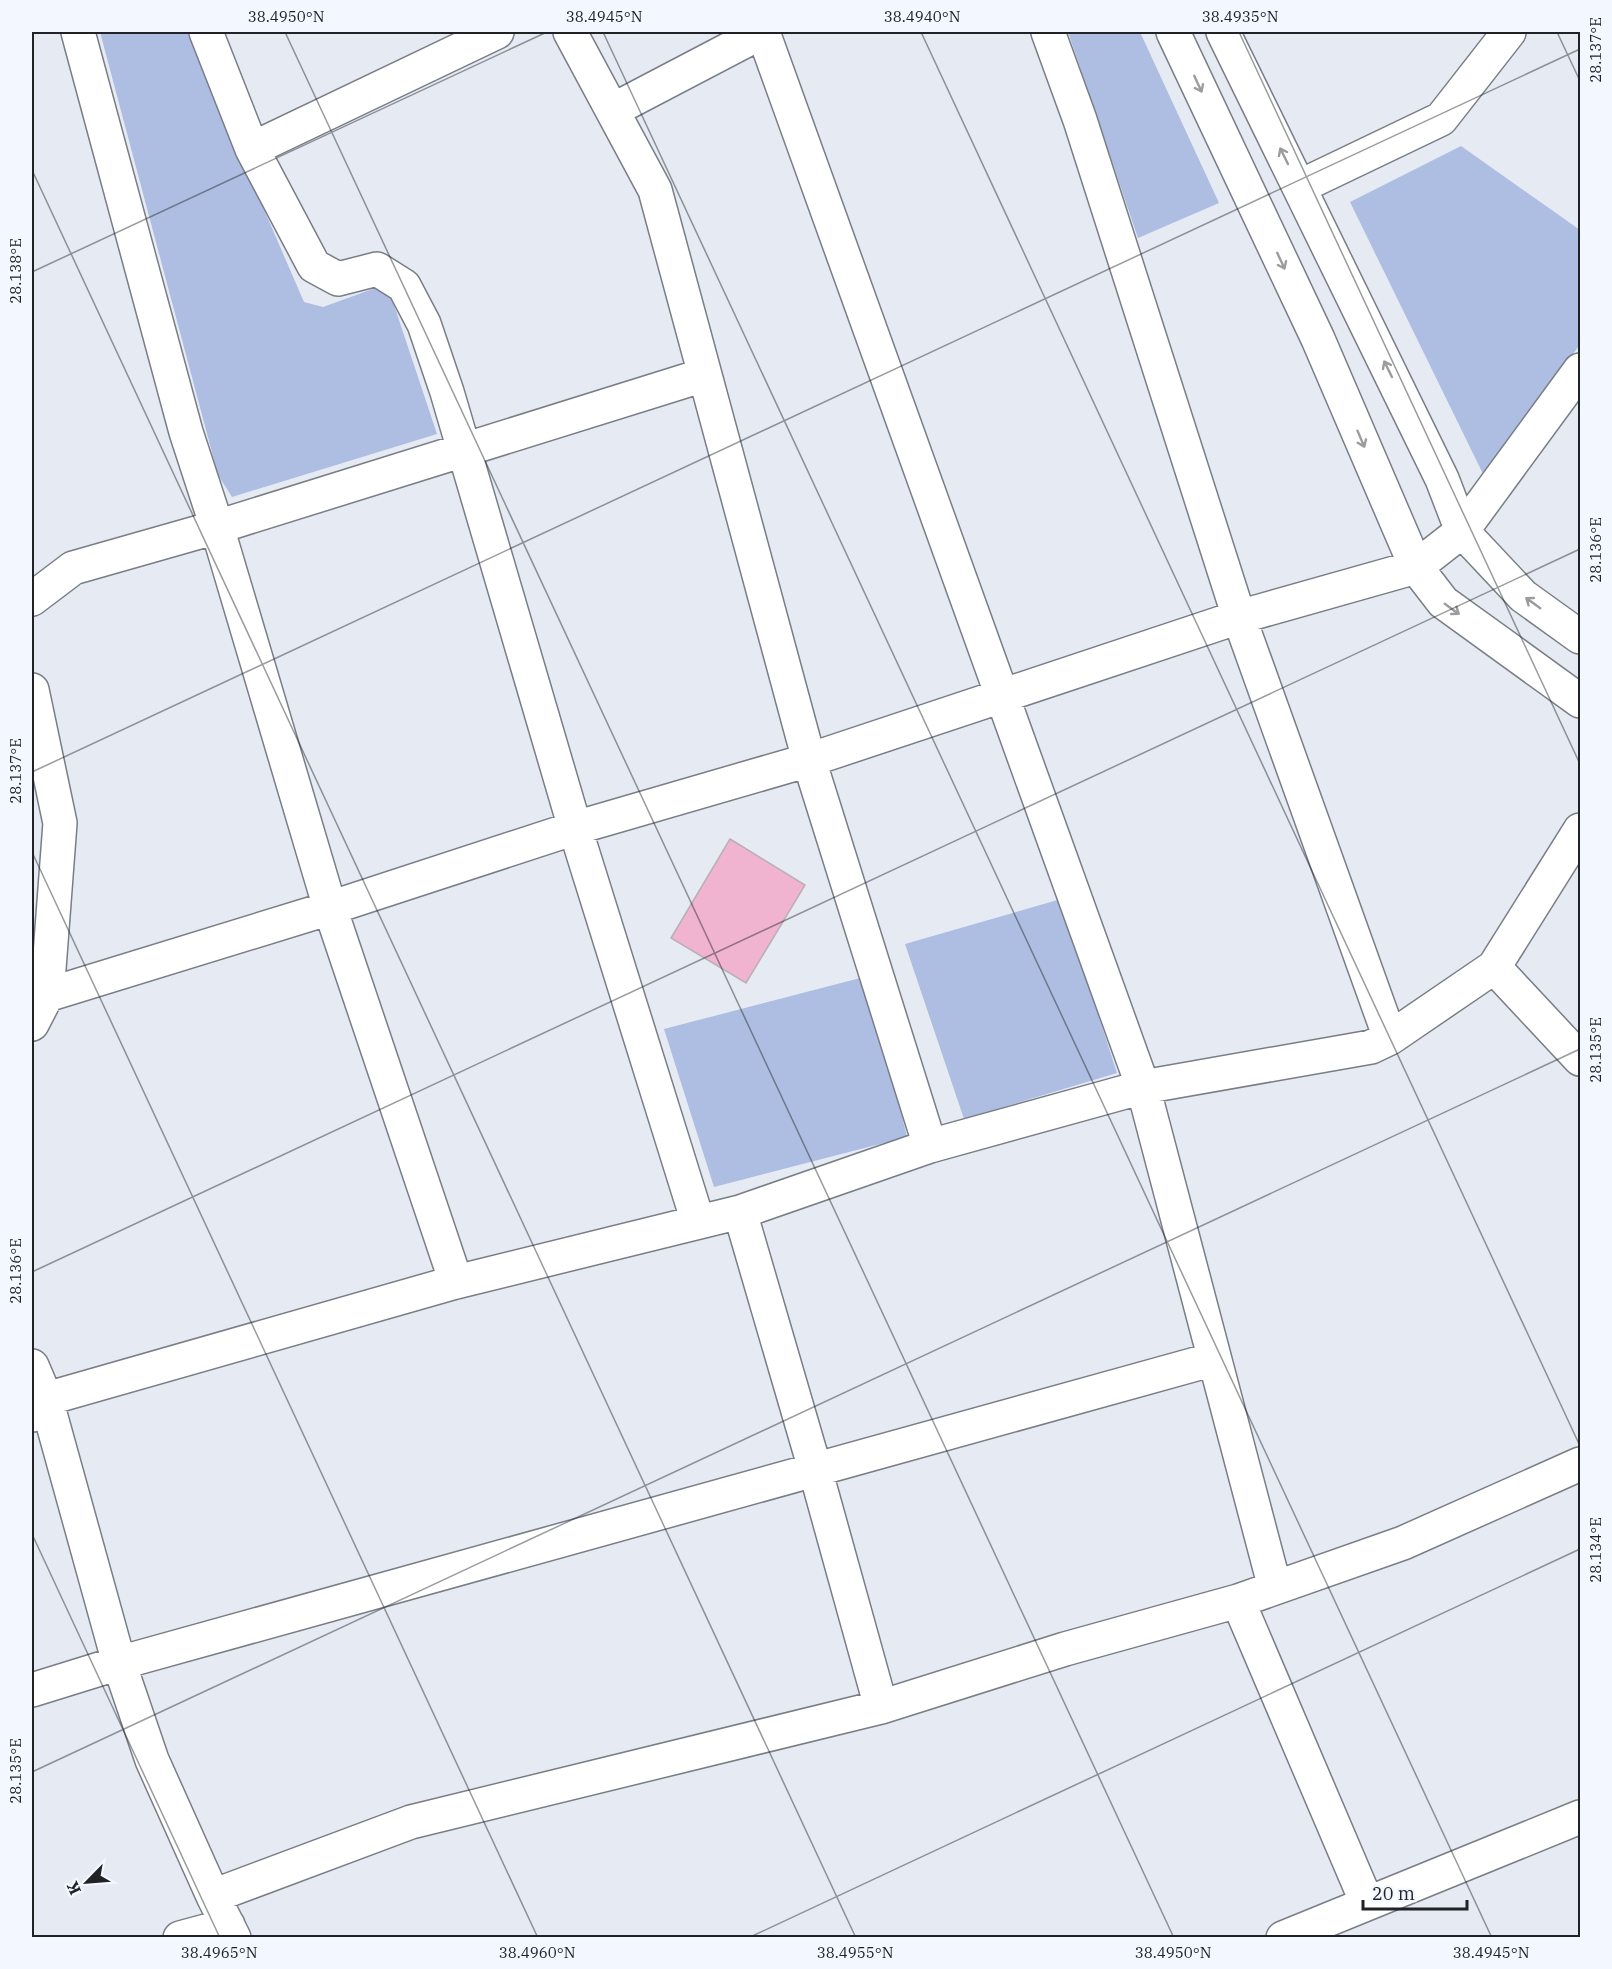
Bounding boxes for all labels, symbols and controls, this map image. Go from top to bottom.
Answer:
text: 38.4950°N [248,7,324,26]
text: 38.4945°N [566,7,642,26]
text: 38.4940°N [884,7,960,26]
text: 38.4935°N [1202,7,1278,26]
text: 28.137°E [1586,17,1605,83]
one-way arrow [1193,75,1205,93]
one-way arrow [1278,148,1289,166]
text: 28.138°E [6,238,25,304]
one-way arrow [1276,251,1288,269]
one-way arrow [1382,361,1393,379]
one-way arrow [1356,429,1367,447]
text: 28.136°E [1586,517,1605,583]
one-way arrow [1525,597,1541,609]
one-way arrow [1443,603,1459,615]
text: 28.137°E [6,738,25,804]
text: 28.135°E [1586,1017,1605,1083]
text: 28.136°E [6,1238,25,1304]
text: 28.134°E [1586,1517,1605,1583]
text: 28.135°E [6,1738,25,1804]
north arrow [57,1852,117,1912]
scale bar [1363,1873,1466,1911]
text: K [61,1878,85,1898]
text: 20 m [1372,1882,1415,1905]
text: 38.4965°N [181,1943,257,1962]
text: 38.4960°N [499,1943,575,1962]
text: 38.4955°N [817,1943,893,1962]
text: 38.4950°N [1135,1943,1211,1962]
text: 38.4945°N [1453,1943,1529,1962]

